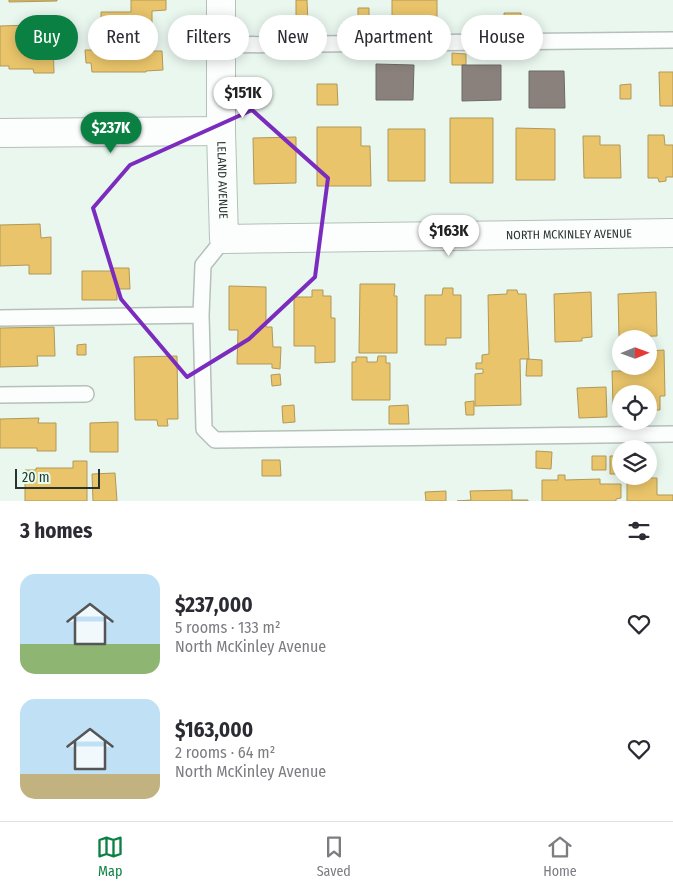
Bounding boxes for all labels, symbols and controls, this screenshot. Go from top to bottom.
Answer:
chip: Buy [15,15,78,60]
chip: Rent [88,15,158,60]
chip: Filters [168,15,249,60]
chip: New [259,15,327,60]
chip: Apartment [337,15,451,60]
chip: House [461,15,543,60]
pin: $151K [208,76,278,119]
text: $151K [224,83,262,102]
pin: $237K [76,112,146,154]
text: $237K [92,118,130,137]
street label: LELAND AVENUE [214,141,230,219]
pin: $163K [414,214,484,257]
text: $163K [429,221,469,240]
street label: NORTH MCKINLEY AVENUE [506,227,632,242]
north arrow [612,330,658,375]
map controls [612,330,657,485]
button: locate [612,385,657,430]
button: layers [612,440,657,485]
scale bar [15,466,100,489]
text: 20 m [22,469,50,486]
icon: filters [625,517,653,545]
text: 3 homes [20,518,92,544]
text: $237,000 [175,592,253,618]
icon: home [60,594,120,654]
icon: heart [625,610,653,638]
text: 5 rooms · 133 m² [175,618,281,637]
text: North McKinley Avenue [175,637,326,656]
text: $163,000 [175,717,253,743]
icon: home [60,719,120,779]
icon: heart [625,735,653,763]
text: 2 rooms · 64 m² [175,743,275,762]
text: North McKinley Avenue [175,762,326,781]
tab: Map [96,833,124,880]
tab: Saved [317,833,351,880]
tab: Home [543,833,577,880]

